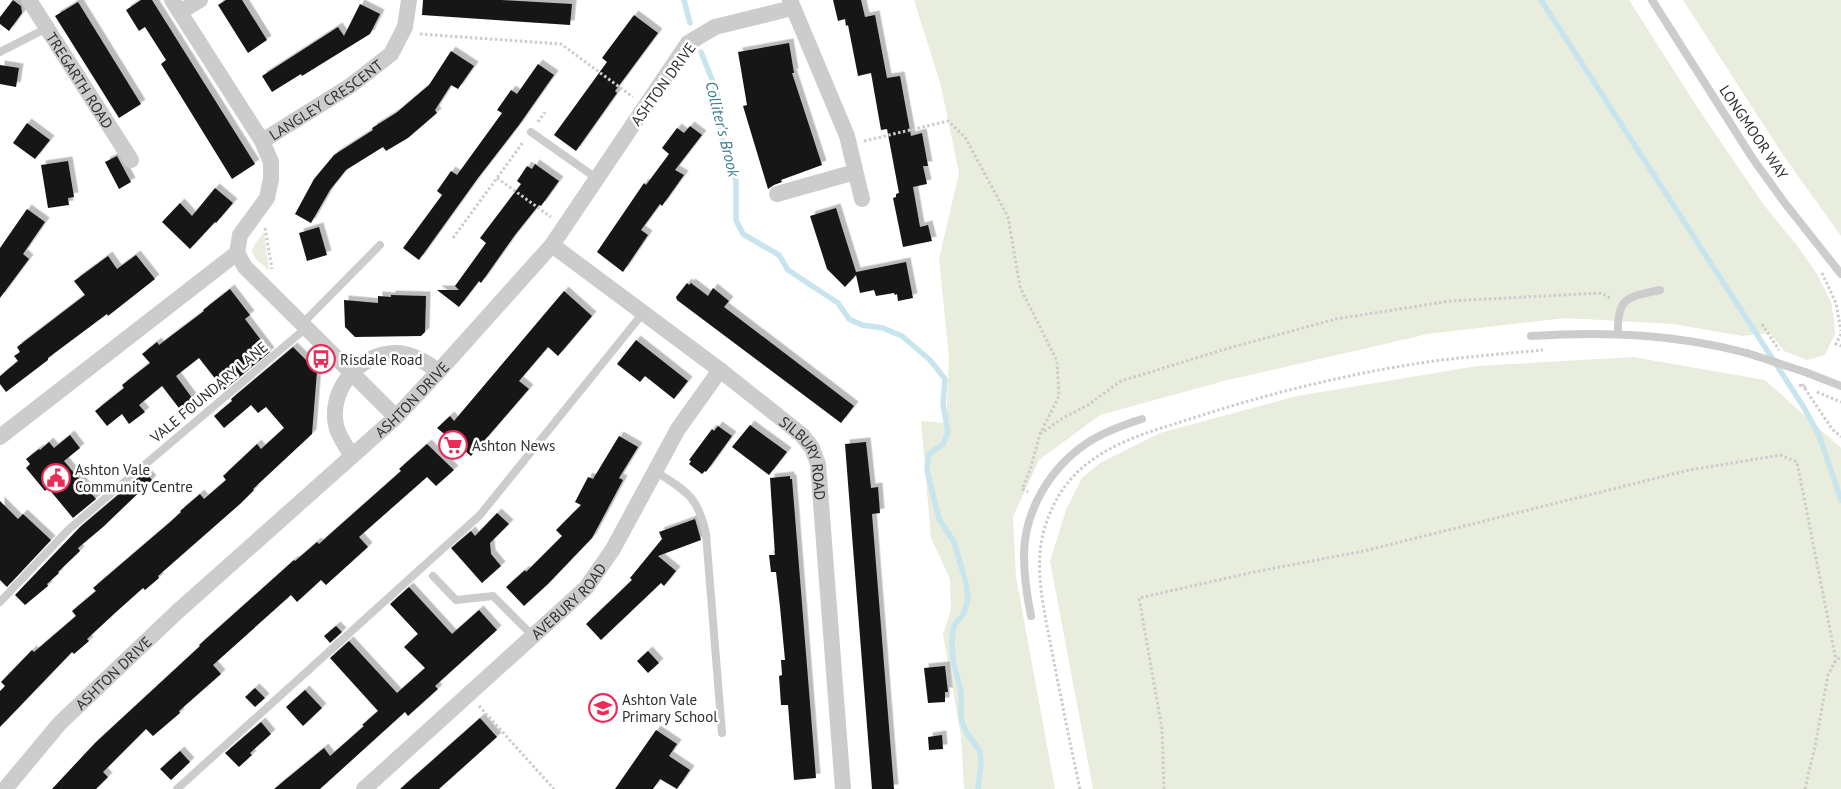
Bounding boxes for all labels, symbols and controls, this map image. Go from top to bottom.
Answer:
street label: TREGARTH ROAD [42,28,118,132]
street label: ASHTON DRIVE [626,39,700,129]
street label: LANGLEY CRESCENT [265,54,387,144]
water label: Colliter's Brook [701,79,745,180]
street label: LONGMOOR WAY [1716,81,1793,183]
street label: VALE FOUNDARY LANE [146,337,272,447]
bus stop icon: Risdale Road [306,344,336,374]
place label: Risdale Road [340,350,423,369]
street label: ASHTON DRIVE [370,357,453,441]
street label: SILBURY ROAD [776,412,830,501]
supermarket icon: Ashton News [438,430,468,460]
place label: Ashton News [472,436,555,455]
place label: Ashton Vale Community Centre [75,460,193,496]
public building icon: Ashton Vale Community Centre [41,463,71,493]
street label: AVEBURY ROAD [527,559,610,643]
street label: ASHTON DRIVE [71,632,155,714]
place label: Ashton Vale Primary School [622,690,718,726]
school or university icon: Ashton Vale Primary School [588,693,618,723]

